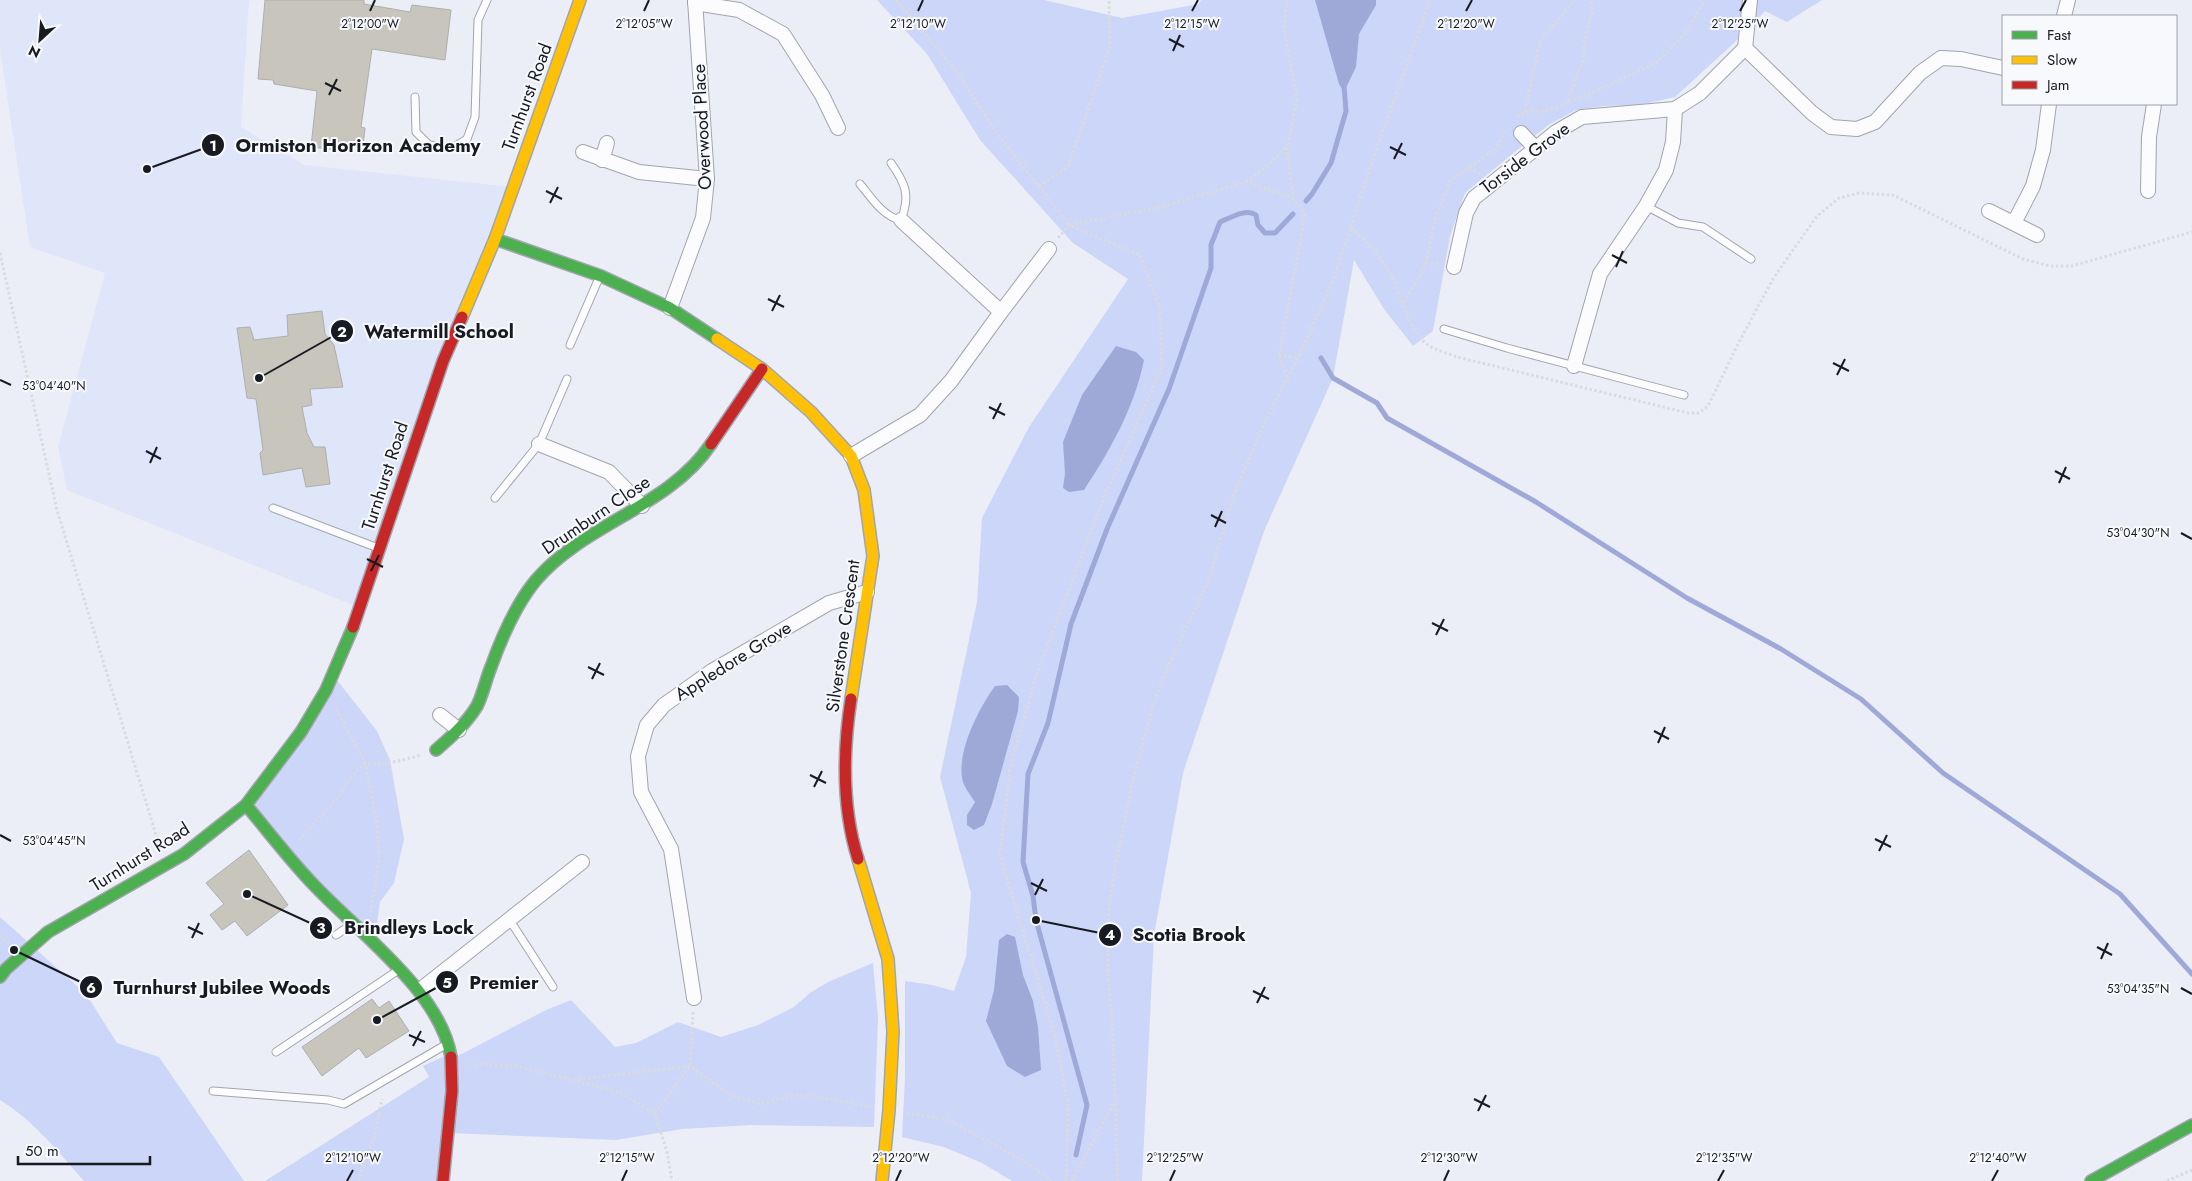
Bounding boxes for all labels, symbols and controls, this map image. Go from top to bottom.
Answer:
north arrow [15,15,65,65]
text: 2°12'00"W [341,15,399,33]
text: 2°12'05"W [615,15,673,33]
text: 2°12'10"W [890,15,946,33]
text: 2°12'15"W [1164,15,1220,33]
text: 2°12'20"W [1437,15,1495,33]
text: 2°12'25"W [1712,15,1769,33]
legend [2002,15,2177,105]
text: Fast [2047,24,2071,46]
text: N [25,40,44,63]
street label: Turnhurst Road [495,40,559,154]
text: Slow [2047,49,2078,71]
street label: Overwood Place [686,63,718,191]
text: Jam [2045,74,2070,96]
street label: Torside Grove [1475,116,1575,200]
callout: Ormiston Horizon Academy [200,128,490,162]
text: Ormiston Horizon Academy [235,132,482,159]
text: 1 [209,135,217,157]
callout: Watermill School [329,314,524,348]
text: Watermill School [364,318,514,345]
text: 2 [337,321,347,343]
text: 53°04'40"N [22,377,86,395]
street label: Turnhurst Road [355,418,415,534]
street label: Drumburn Close [537,469,655,561]
text: 53°04'30"N [2107,524,2169,542]
street label: Silverstone Crescent [819,557,867,714]
street label: Appledore Grove [670,615,796,707]
street label: Turnhurst Road [85,816,195,898]
text: 53°04'45"N [23,832,85,850]
callout: Brindleys Lock [309,911,484,945]
text: Brindleys Lock [344,914,474,941]
text: 3 [316,917,326,939]
callout: Scotia Brook [1097,918,1256,952]
text: Scotia Brook [1132,921,1246,948]
text: 4 [1105,924,1115,946]
callout: Premier [434,965,549,999]
text: Premier [469,969,539,996]
callout: Turnhurst Jubilee Woods [79,970,341,1004]
text: 5 [442,972,452,994]
text: Turnhurst Jubilee Woods [113,974,331,1001]
text: 6 [86,977,96,999]
text: 53°04'35"N [2107,980,2169,998]
scale bar [18,1134,150,1166]
text: 50 m [25,1140,59,1162]
text: 2°12'10"W [325,1149,381,1167]
text: 2°12'15"W [599,1149,655,1167]
text: 2°12'20"W [872,1149,930,1167]
text: 2°12'25"W [1147,1149,1204,1167]
text: 2°12'30"W [1420,1149,1478,1167]
text: 2°12'35"W [1696,1149,1752,1167]
text: 2°12'40"W [1969,1149,2027,1167]

